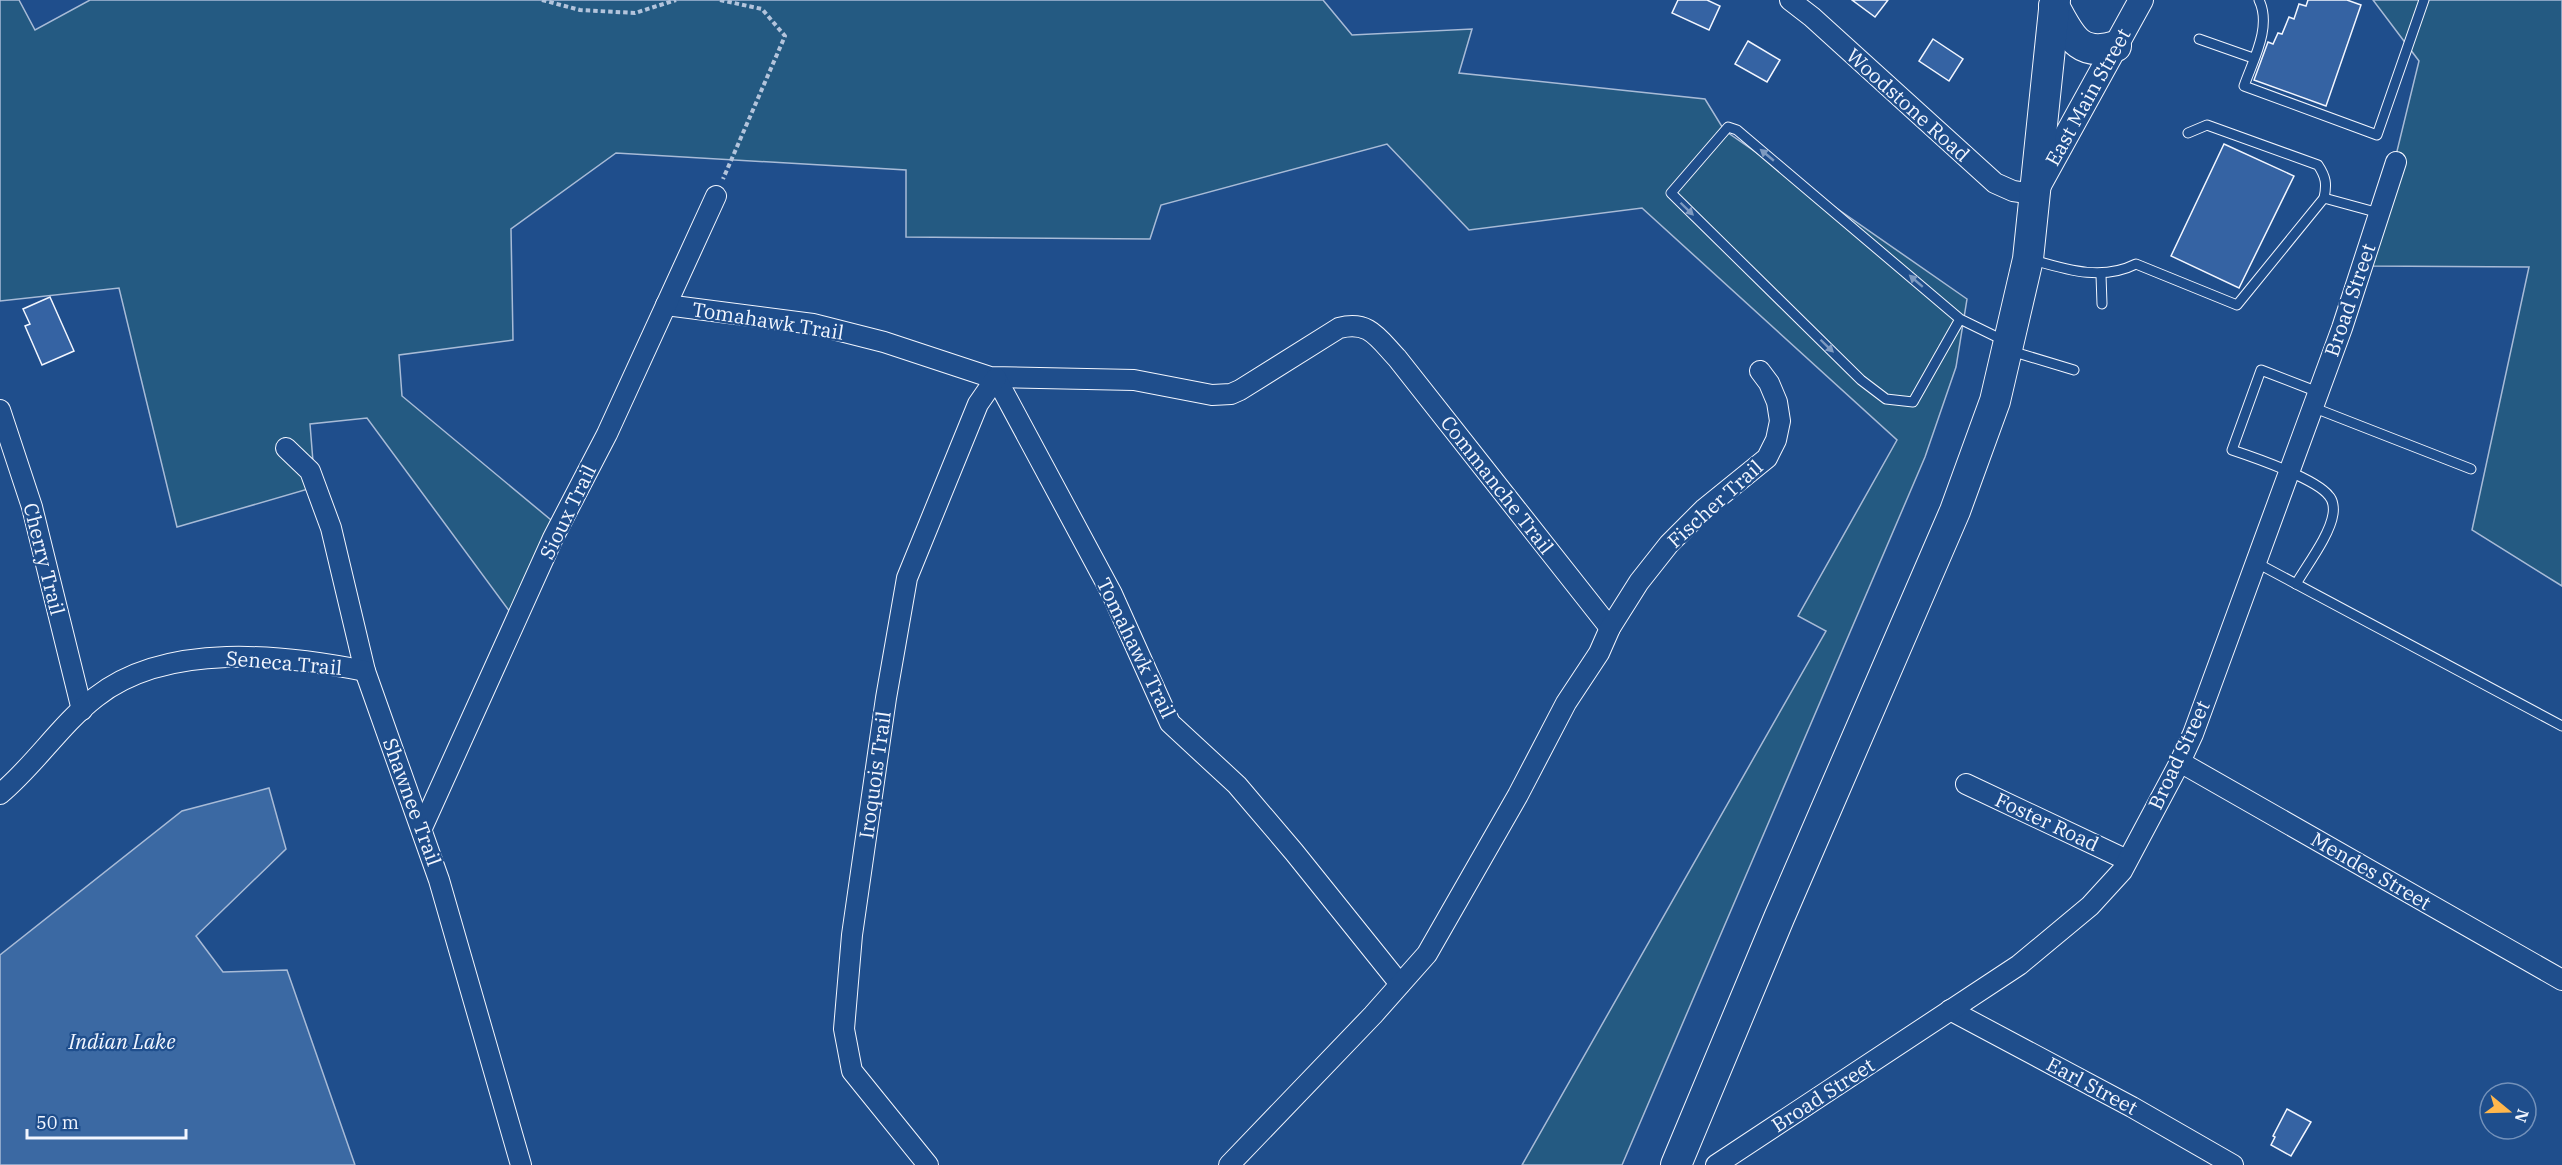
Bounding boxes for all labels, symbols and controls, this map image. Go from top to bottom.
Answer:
street label: East Main Street [2039,23,2137,170]
street label: Woodstone Road [1841,42,1976,167]
one-way arrow [1760,149,1775,162]
one-way arrow [1680,202,1695,216]
street label: Broad Street [2318,240,2381,360]
one-way arrow [1909,275,1924,288]
street label: Tomahawk Trail [690,295,846,346]
one-way arrow [1819,338,1833,352]
street label: Commanche Trail [1435,410,1560,560]
street label: Fischer Trail [1661,453,1768,554]
street label: Sioux Trail [533,460,602,564]
street label: Cherry Trail [18,500,71,618]
street label: Tomahawk Trail [1091,573,1182,723]
street label: Seneca Trail [225,644,343,681]
street label: Broad Street [2141,696,2216,814]
street label: Iroquois Trail [852,709,897,840]
street label: Shawnee Trail [377,734,448,870]
street label: Foster Road [1991,786,2103,857]
street label: Mendes Street [2306,825,2436,916]
water label: Indian Lake [67,1027,176,1055]
street label: Earl Street [2042,1050,2142,1121]
street label: Broad Street [1766,1051,1879,1138]
north arrow [2478,1081,2538,1141]
scale bar [27,1102,186,1140]
text: N [2511,1107,2534,1125]
text: 50 m [36,1111,79,1134]

